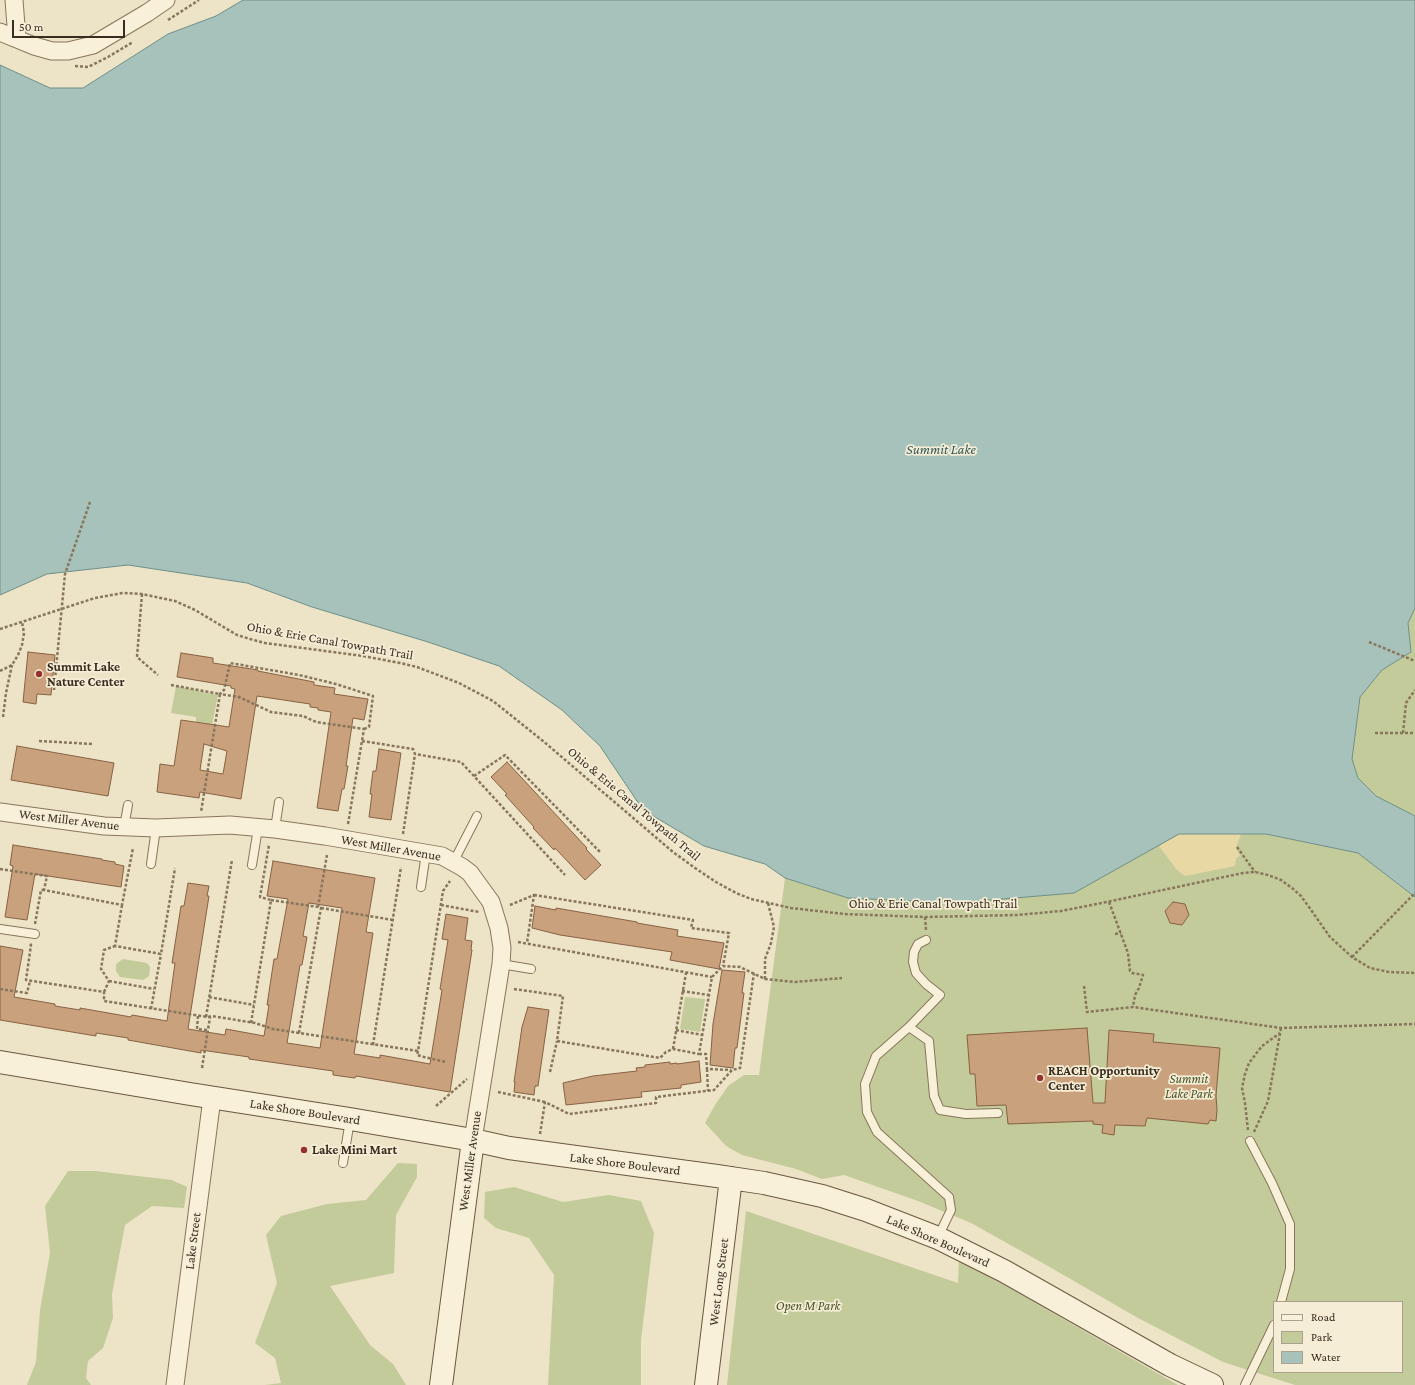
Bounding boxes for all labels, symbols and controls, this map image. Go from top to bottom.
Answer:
scale bar [14,12,127,38]
text: 50 m [19,20,43,34]
water label: Summit Lake [906,442,976,458]
street label: Ohio & Erie Canal Towpath Trail [246,619,414,663]
place label: Summit Lake Nature Center [47,659,125,690]
marker: Summit Lake Nature Center [34,669,44,679]
street label: Ohio & Erie Canal Towpath Trail [564,744,704,864]
street label: West Miller Avenue [18,806,120,834]
street label: West Miller Avenue [340,832,442,864]
street label: Ohio & Erie Canal Towpath Trail [849,896,1017,912]
place label: REACH Opportunity Center [1048,1063,1160,1094]
park label: Summit Lake Park [1165,1071,1213,1102]
marker: REACH Opportunity Center [1035,1073,1045,1083]
street label: Lake Shore Boulevard [249,1096,361,1128]
street label: West Miller Avenue [455,1110,485,1212]
place label: Lake Mini Mart [312,1142,397,1158]
marker: Lake Mini Mart [299,1145,309,1155]
street label: Lake Shore Boulevard [569,1149,681,1179]
street label: Lake Shore Boulevard [884,1211,992,1271]
street label: Lake Street [182,1212,204,1270]
street label: West Long Street [706,1237,732,1327]
park label: Open M Park [776,1298,840,1314]
legend [1273,1301,1403,1373]
text: Road [1311,1310,1335,1324]
text: Park [1311,1330,1332,1344]
text: Water [1311,1350,1340,1364]

